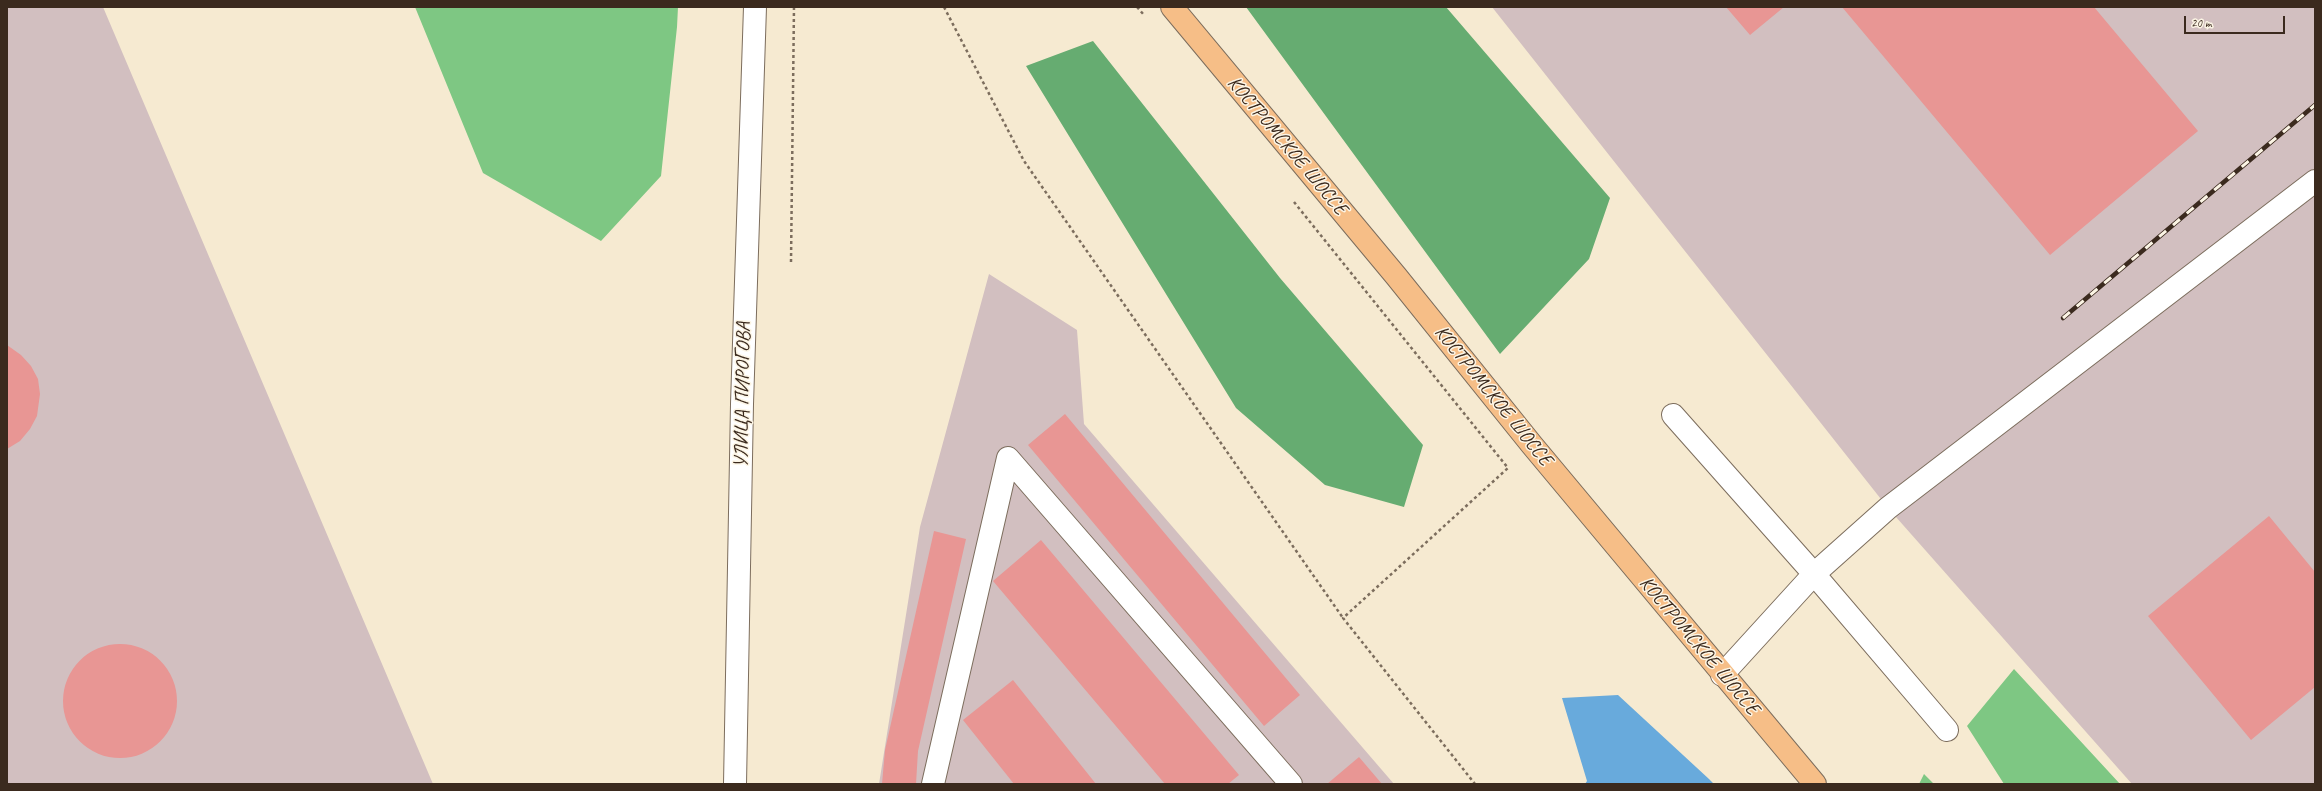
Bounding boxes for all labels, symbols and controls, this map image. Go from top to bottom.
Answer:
scale bar [2186,8,2287,34]
text: 20 m [2191,15,2211,31]
street label: КОСТРОМСКОЕ ШОССЕ [1222,72,1352,220]
street label: КОСТРОМСКОЕ ШОССЕ [1429,321,1557,471]
street label: УЛИЦА ПИРОГОВА [730,322,756,468]
street label: КОСТРОМСКОЕ ШОССЕ [1634,572,1764,720]

